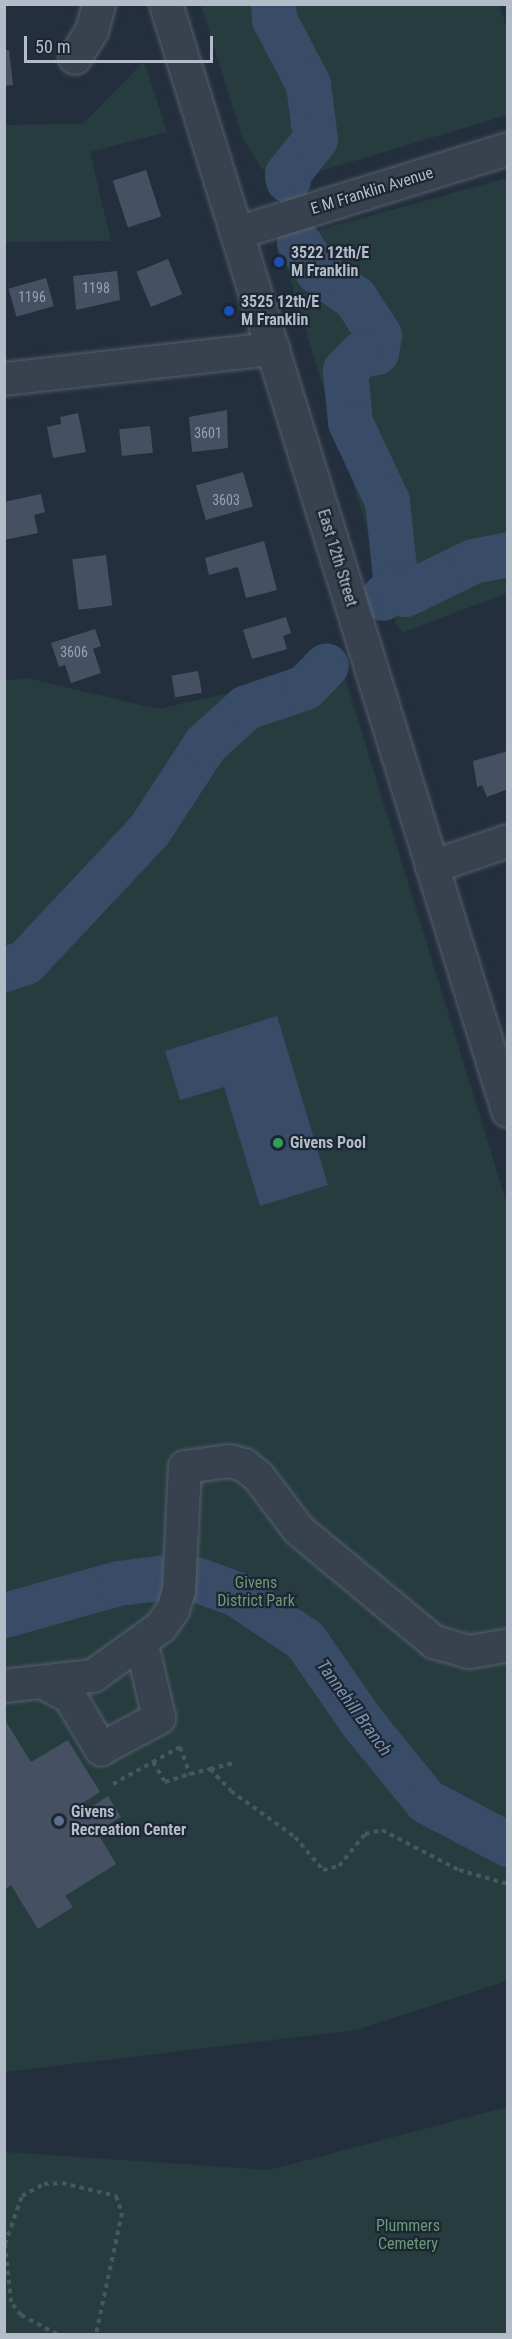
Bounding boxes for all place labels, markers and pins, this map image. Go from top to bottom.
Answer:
place label: 3522 12th/E M Franklin [291,243,369,281]
marker: 3522 12th/E M Franklin [272,255,286,269]
place label: 3525 12th/E M Franklin [241,292,319,330]
marker: 3525 12th/E M Franklin [222,304,236,318]
place label: Givens Pool [290,1133,366,1153]
marker: Givens Pool [271,1136,285,1150]
place label: Givens Recreation Center [71,1802,186,1840]
marker: Givens Recreation Center [52,1814,66,1828]

